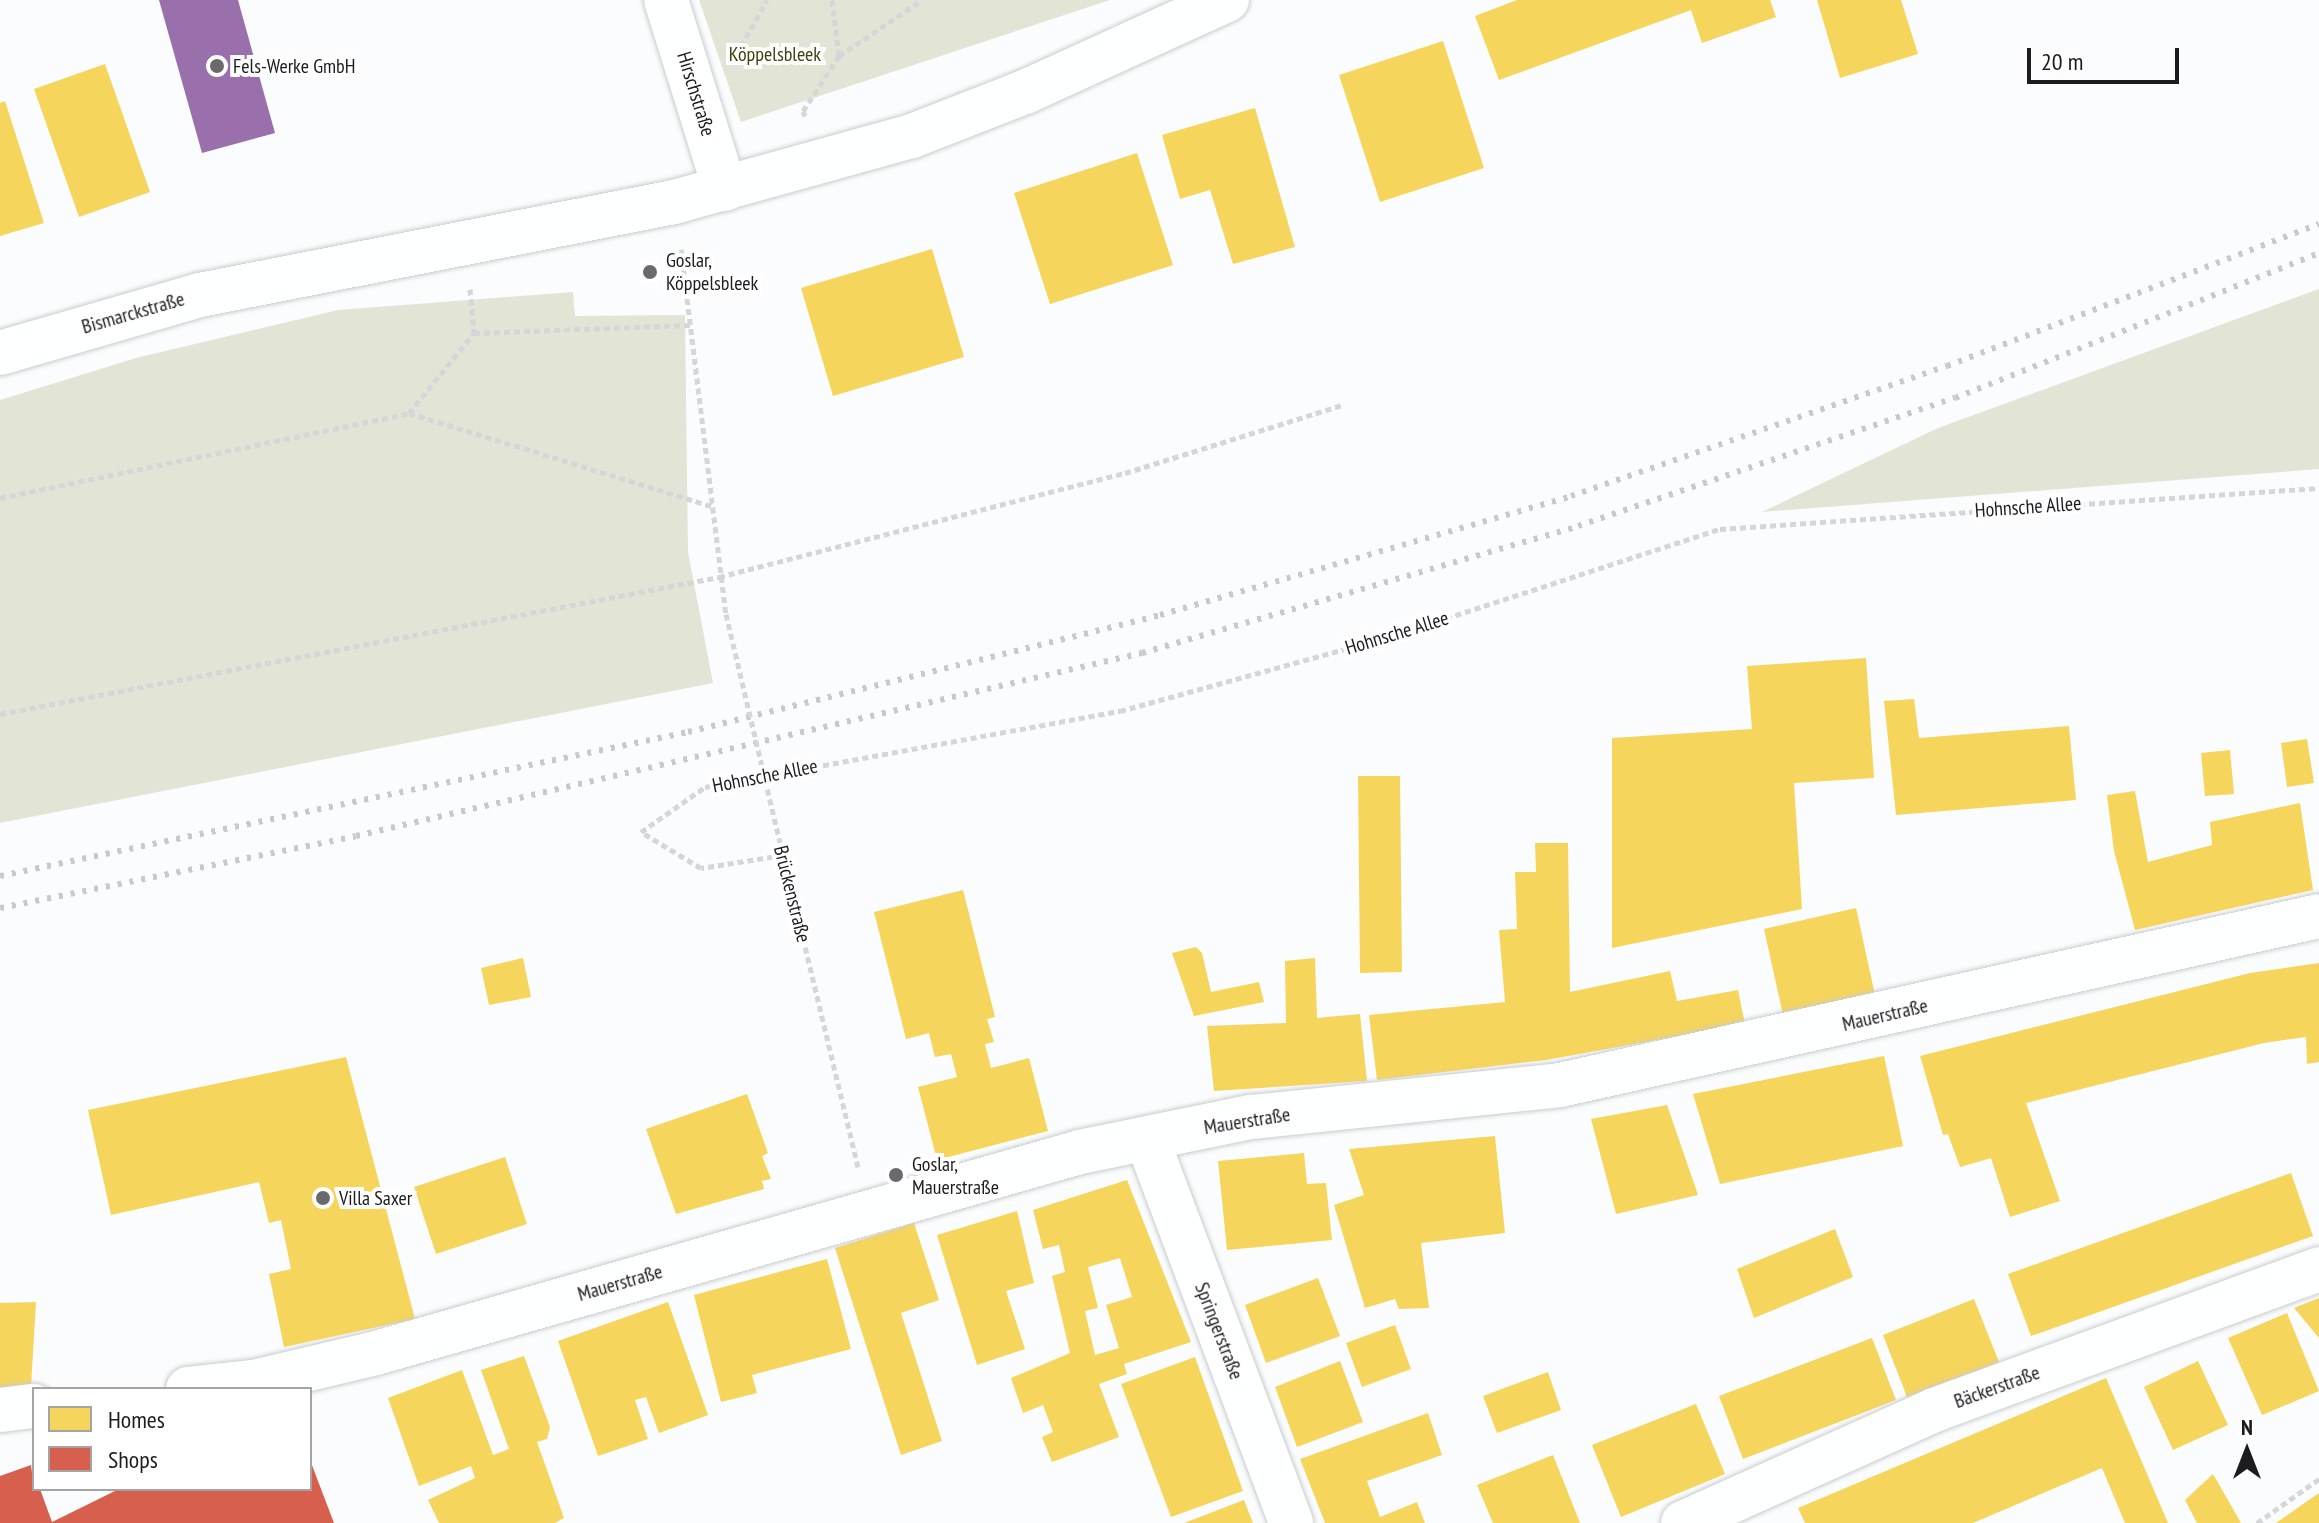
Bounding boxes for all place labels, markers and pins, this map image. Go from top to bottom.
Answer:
place label: Fels-Werke GmbH [233,54,355,78]
marker: Fels-Werke GmbH [208,57,226,75]
place label: Goslar, Köppelsbleek [666,248,758,295]
marker: Goslar, Köppelsbleek [641,263,659,281]
place label: Goslar, Mauerstraße [912,1152,999,1199]
marker: Goslar, Mauerstraße [887,1166,905,1184]
place label: Villa Saxer [339,1186,412,1210]
marker: Villa Saxer [314,1189,332,1207]

